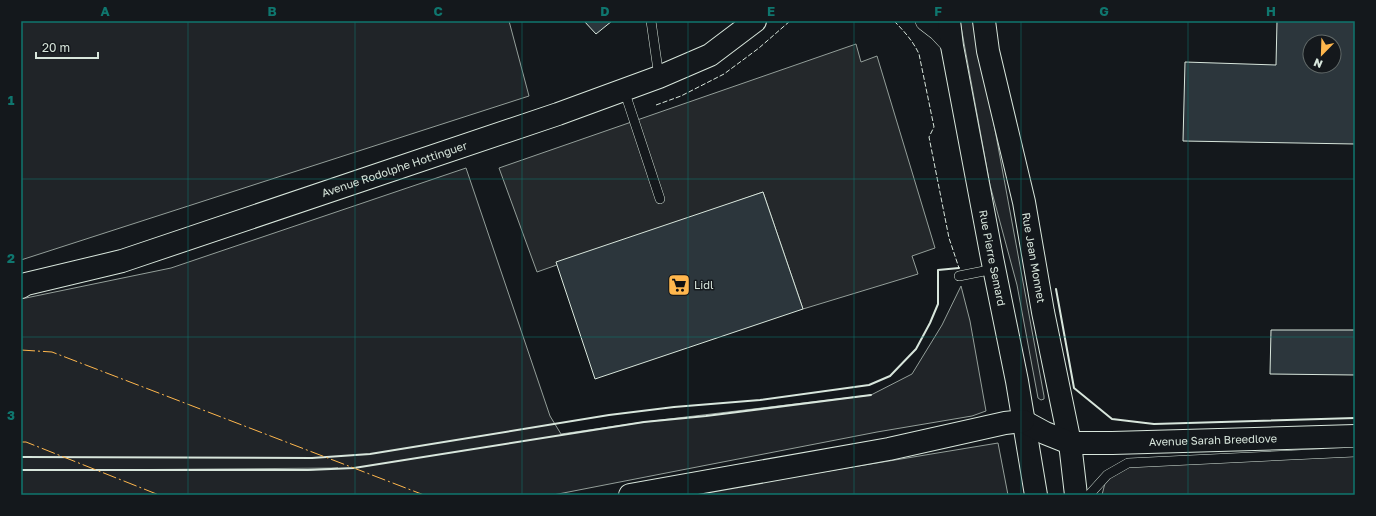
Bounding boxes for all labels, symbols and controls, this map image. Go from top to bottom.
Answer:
text: A [100,3,110,19]
text: B [267,3,277,19]
text: C [433,3,443,19]
text: D [600,3,610,19]
text: E [767,3,775,19]
text: F [934,3,942,19]
text: G [1099,3,1109,19]
text: H [1266,3,1276,19]
scale bar [36,34,98,60]
north arrow [1302,34,1342,74]
text: 20 m [42,40,70,55]
text: N [1312,56,1324,71]
text: 1 [8,92,15,108]
street label: Avenue Rodolphe Hottinguer [320,138,469,199]
street label: Rue Pierre Semard [977,209,1009,307]
street label: Rue Jean Monnet [1020,211,1048,304]
text: 2 [7,250,15,266]
supermarket icon: Lidl [666,272,692,298]
place label: Lidl [694,278,714,291]
text: 3 [7,407,15,423]
street label: Avenue Sarah Breedlove [1149,431,1277,448]

